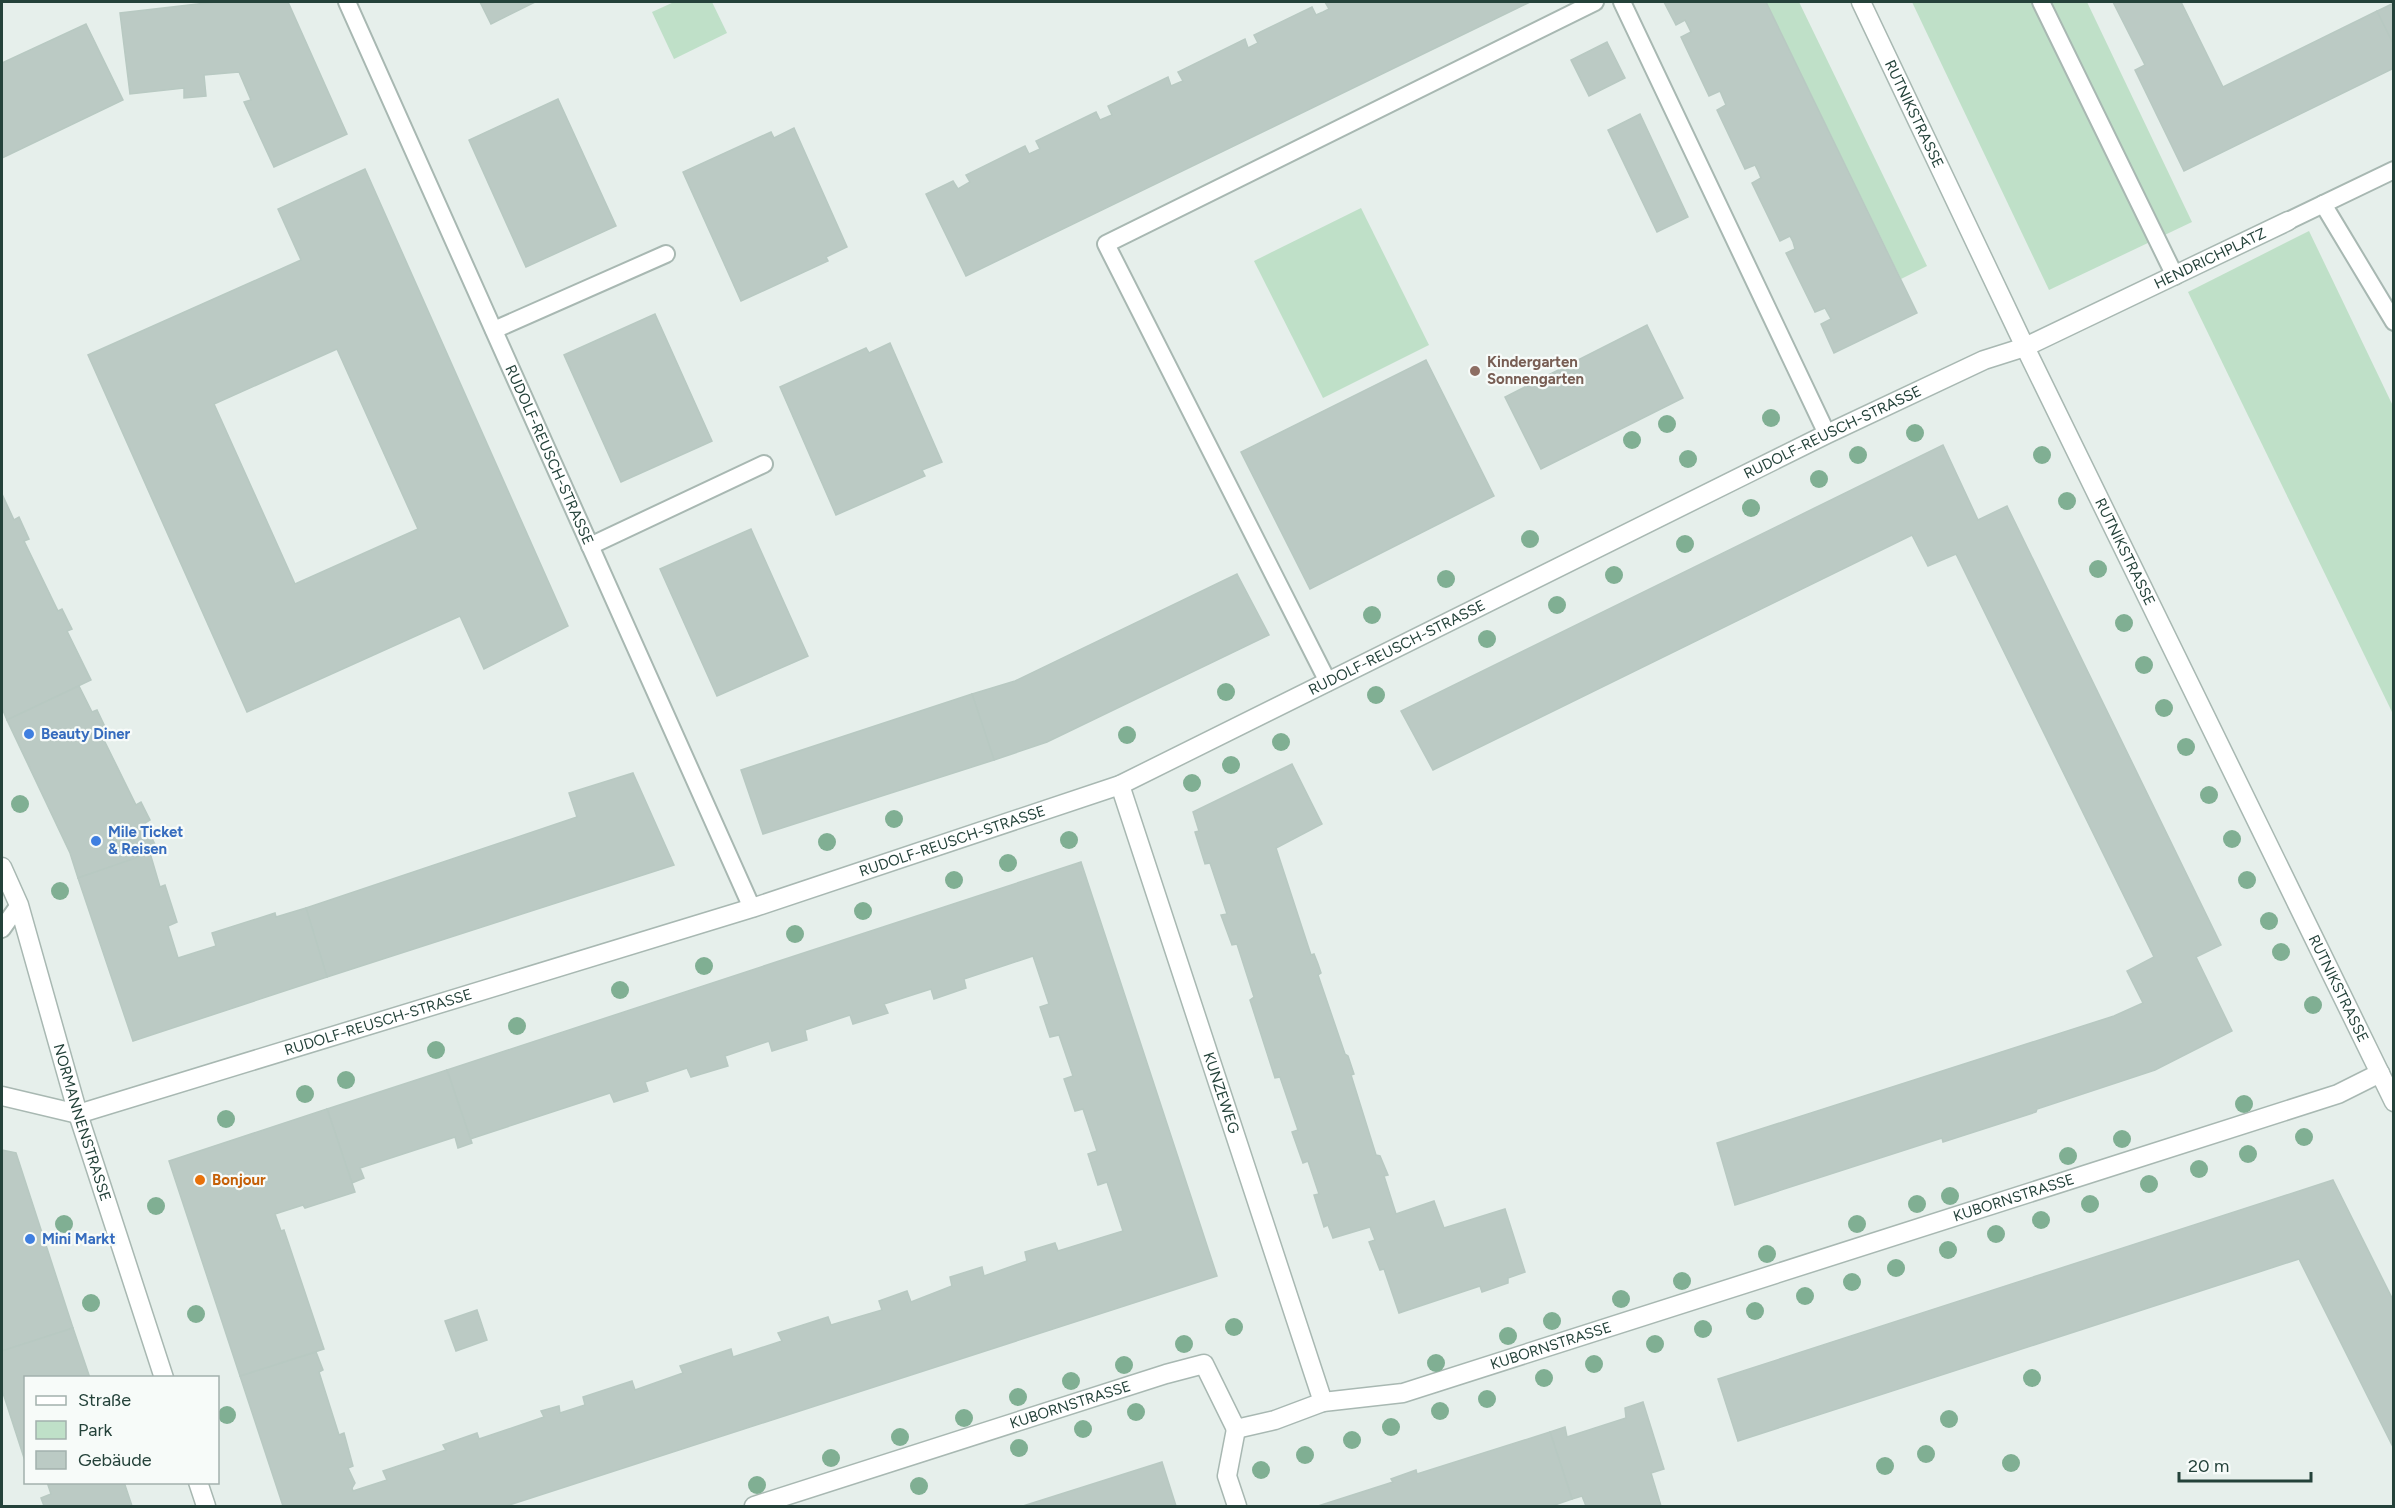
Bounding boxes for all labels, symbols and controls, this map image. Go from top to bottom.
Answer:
street label: RUTNIKSTRASSE [1881,57,1948,171]
street label: HENDRICHPLATZ [2151,224,2269,293]
place label: Kindergarten Sonnengarten [1487,353,1584,388]
street label: RUDOLF-REUSCH-STRASSE [501,362,597,548]
marker: Kindergarten Sonnengarten [1468,364,1482,378]
street label: RUDOLF-REUSCH-STRASSE [1741,382,1924,483]
street label: RUTNIKSTRASSE [2091,495,2159,609]
street label: RUDOLF-REUSCH-STRASSE [1305,596,1488,699]
place label: Beauty Diner [41,725,131,743]
marker: Beauty Diner [22,727,36,741]
street label: RUDOLF-REUSCH-STRASSE [857,802,1048,881]
place label: Mile Ticket & Reisen [108,823,183,858]
marker: Mile Ticket & Reisen [89,834,103,848]
street label: RUTNIKSTRASSE [2305,932,2372,1045]
street label: RUDOLF-REUSCH-STRASSE [282,985,474,1059]
street label: NORMANNENSTRASSE [50,1042,115,1203]
street label: KUNZEWEG [1199,1050,1243,1136]
street label: KUBORNSTRASSE [1951,1170,2076,1225]
place label: Bonjour [212,1171,266,1189]
marker: Bonjour [193,1173,207,1187]
place label: Mini Markt [42,1230,115,1248]
marker: Mini Markt [23,1232,37,1246]
street label: KUBORNSTRASSE [1488,1318,1614,1373]
legend [24,1376,219,1484]
street label: KUBORNSTRASSE [1007,1377,1133,1432]
text: Straße [78,1389,131,1411]
text: Park [78,1419,113,1441]
scale bar [2179,1445,2311,1483]
text: Gebäude [78,1449,152,1471]
text: 20 m [2188,1455,2229,1477]

